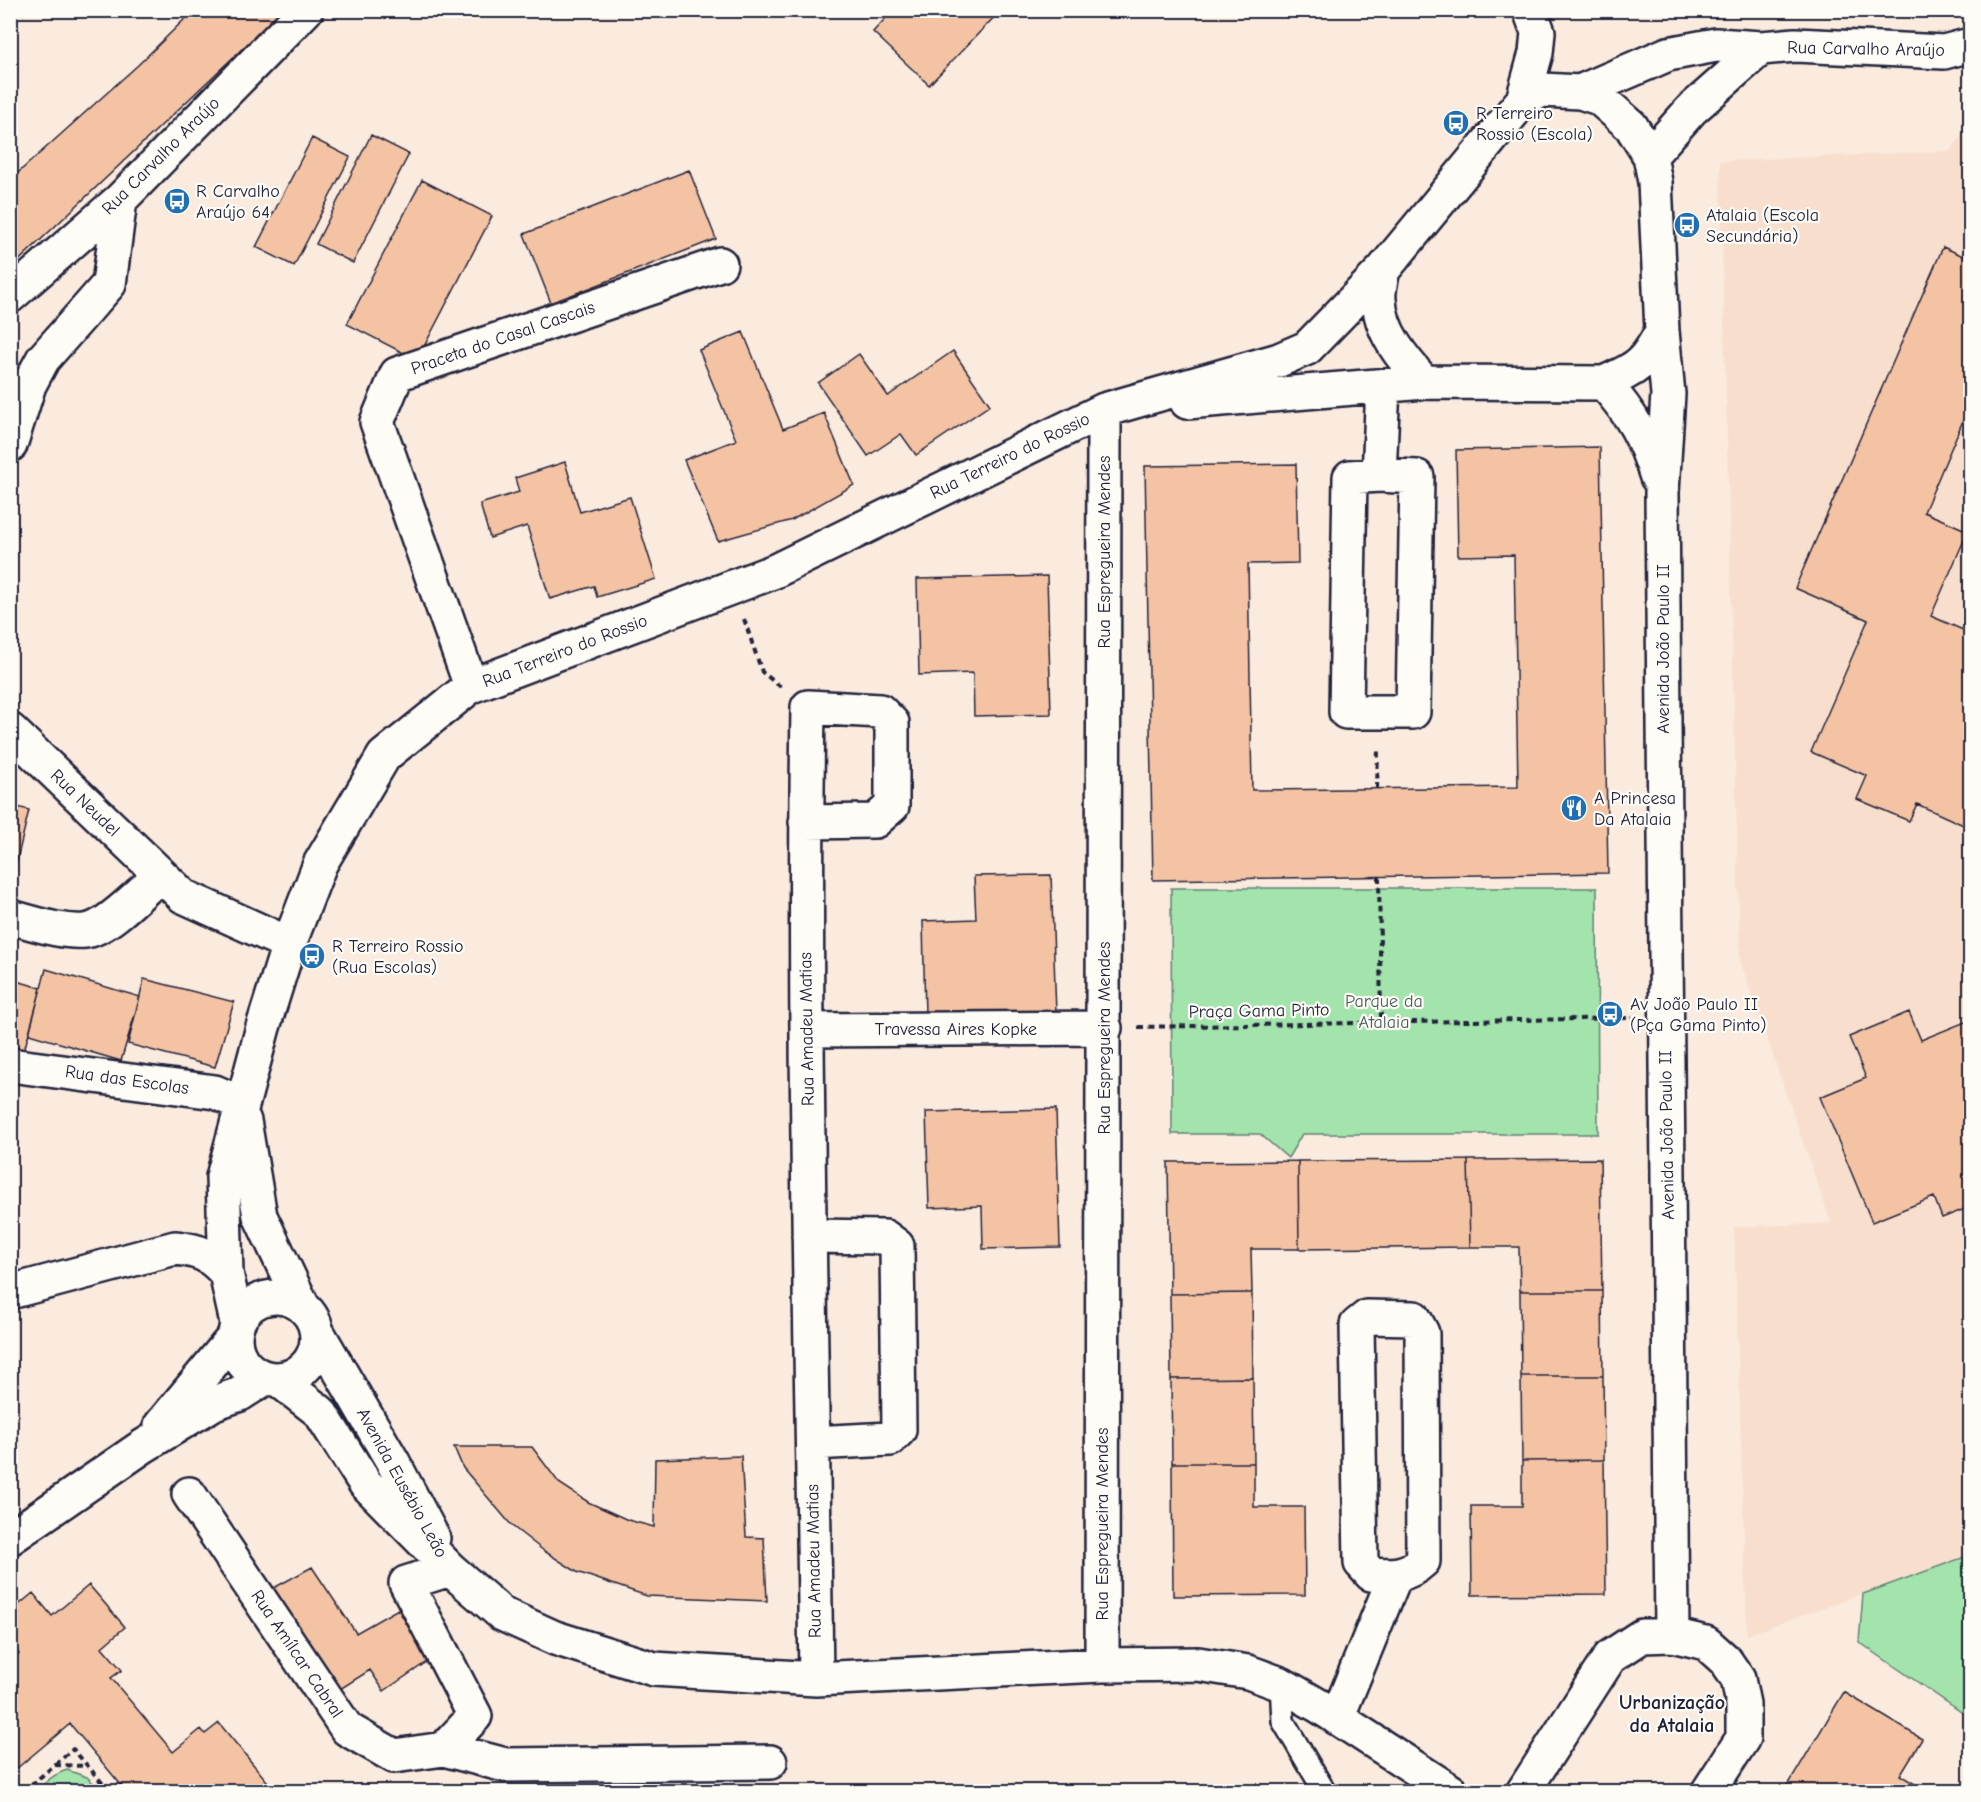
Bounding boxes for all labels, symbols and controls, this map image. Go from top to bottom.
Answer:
street label: Rua Carvalho Araújo [1787,37,1945,61]
street label: Rua Carvalho Araújo [98,93,224,219]
place label: R Terreiro Rossio (Escola) [1476,103,1593,145]
bus stop icon: R Terreiro Rossio (Escola) [1441,108,1471,138]
place label: R Carvalho Araújo 64 [196,181,280,223]
bus stop icon: R Carvalho Araújo 64 [162,186,192,216]
place label: Atalaia (Escola Secundária) [1706,205,1819,247]
bus stop icon: Atalaia (Escola Secundária) [1672,210,1702,240]
street label: Praceta do Casal Cascais [408,297,598,379]
street label: Rua Terreiro do Rossio [927,408,1093,504]
street label: Rua Espregueira Mendes [1094,456,1115,649]
street label: Avenida João Paulo II [1653,564,1674,734]
street label: Rua Terreiro do Rossio [479,610,651,692]
street label: Rua Neudel [46,765,124,841]
place label: A Princesa Da Atalaia [1594,788,1676,830]
restaurant icon: A Princesa Da Atalaia [1559,793,1589,823]
place label: R Terreiro Rossio (Rua Escolas) [332,936,464,978]
bus stop icon: R Terreiro Rossio (Rua Escolas) [297,941,327,971]
street label: Rua Espregueira Mendes [1094,942,1115,1135]
street label: Rua Amadeu Matias [795,952,819,1106]
park label: Parque da Atalaia [1345,991,1423,1033]
place label: Av João Paulo II (Pça Gama Pinto) [1630,994,1766,1036]
street label: Praça Gama Pinto [1188,999,1330,1023]
bus stop icon: Av João Paulo II (Pça Gama Pinto) [1595,999,1625,1029]
street label: Travessa Aires Kopke [875,1019,1037,1040]
street label: Avenida João Paulo II [1655,1050,1679,1220]
street label: Rua das Escolas [64,1061,190,1099]
street label: Avenida Eusébio Leão [352,1405,452,1561]
street label: Rua Espregueira Mendes [1092,1428,1113,1621]
street label: Rua Amadeu Matias [802,1484,826,1638]
street label: Rua Amílcar Cabral [246,1586,348,1722]
district label: Urbanização da Atalaia [1619,1691,1725,1737]

